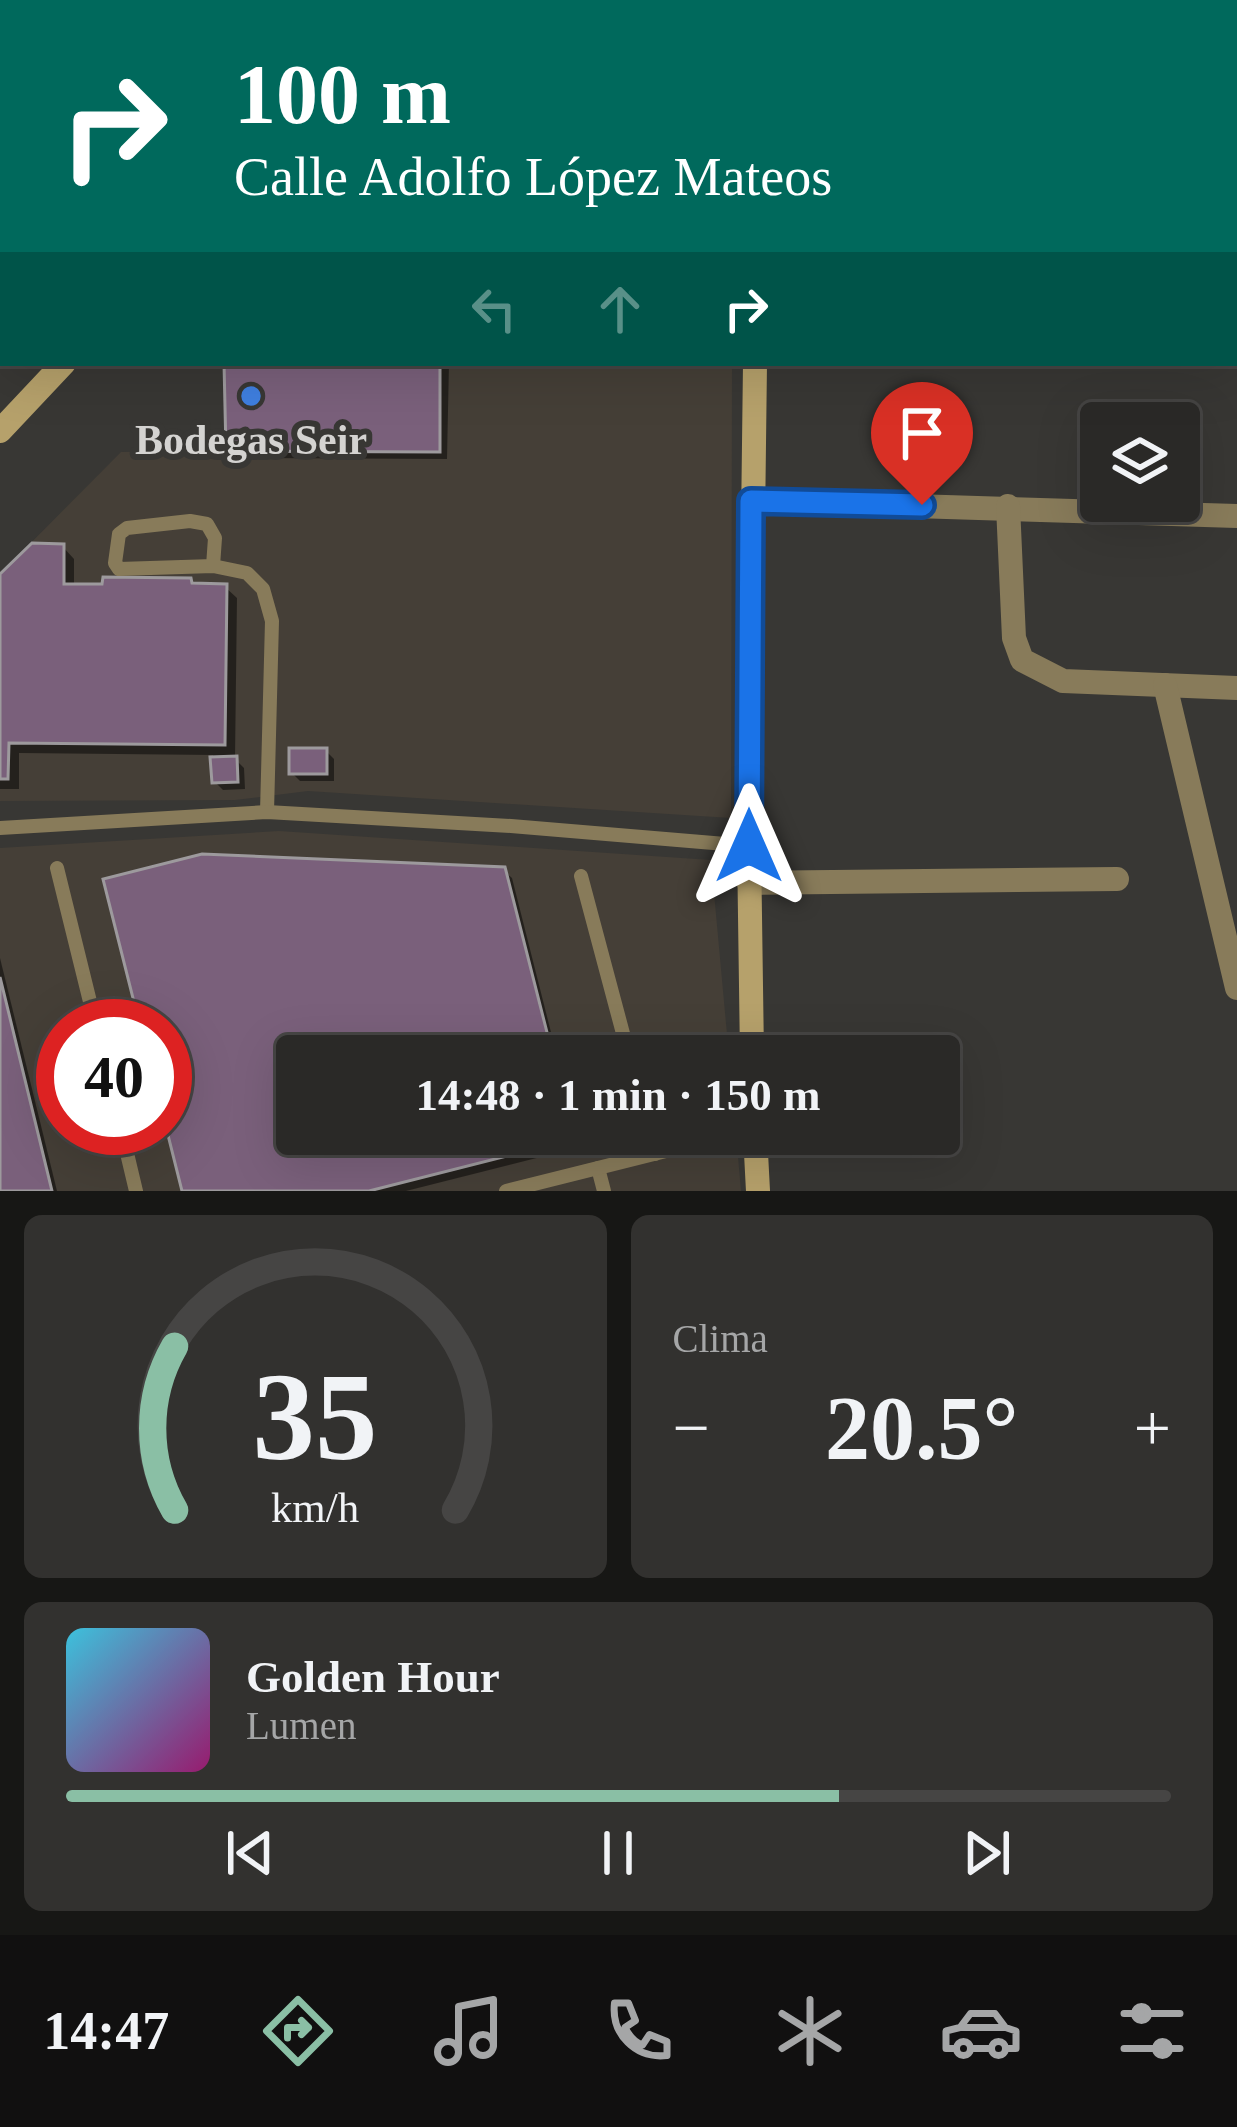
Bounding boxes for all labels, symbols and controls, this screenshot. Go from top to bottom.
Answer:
icon: right [36,48,192,204]
text: 100 m [234,48,451,141]
text: Calle Adolfo López Mateos [234,147,832,207]
icon: left [461,276,527,342]
icon: ahead [587,276,653,342]
icon: right [713,276,779,342]
pin [871,382,973,505]
marker: Bodegas Seir [238,383,264,409]
icon: arrive [889,400,955,466]
map controls [1080,402,1200,522]
button: layers [1080,402,1200,522]
place label: Bodegas Seir [135,417,367,463]
position arrow [686,783,812,909]
speed limit sign: 40 [36,999,192,1155]
text: 14:48 · 1 min · 150 m [416,1070,821,1120]
text: Clima [673,1317,768,1360]
text: 35 [253,1348,378,1486]
text: 20.5° [825,1379,1019,1478]
text: − [673,1391,710,1464]
text: + [1134,1391,1171,1464]
text: km/h [271,1483,359,1530]
text: Golden Hour [246,1652,500,1702]
text: Lumen [246,1704,356,1747]
icon: previous [217,1820,283,1886]
icon: pause [585,1820,651,1886]
icon: next [954,1820,1020,1886]
icon: directions [256,1989,340,2073]
icon: music [427,1989,511,2073]
icon: phone [597,1989,681,2073]
icon: climate [768,1989,852,2073]
icon: car [939,1989,1023,2073]
icon: filters [1110,1989,1194,2073]
text: 14:47 [43,2001,169,2061]

